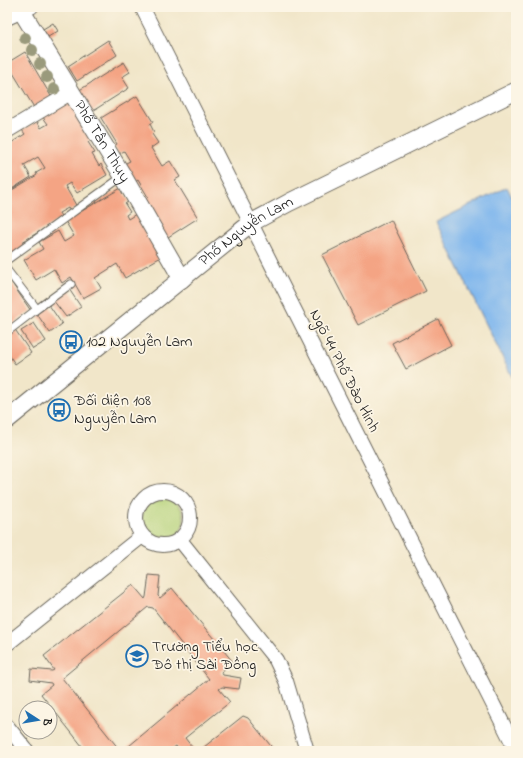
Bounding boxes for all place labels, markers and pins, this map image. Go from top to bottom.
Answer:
bus stop icon: 102 Nguyễn Lam [58,329,84,355]
place label: 102 Nguyễn Lam [86,330,192,354]
place label: Đối diện 108 Nguyễn Lam [73,389,157,431]
bus stop icon: Đối diện 108 Nguyễn Lam [46,397,72,423]
place label: Trường Tiểu học Đô thị Sài Đồng [151,635,259,677]
school or university icon: Trường Tiểu học Đô thị Sài Đồng [124,643,150,669]

